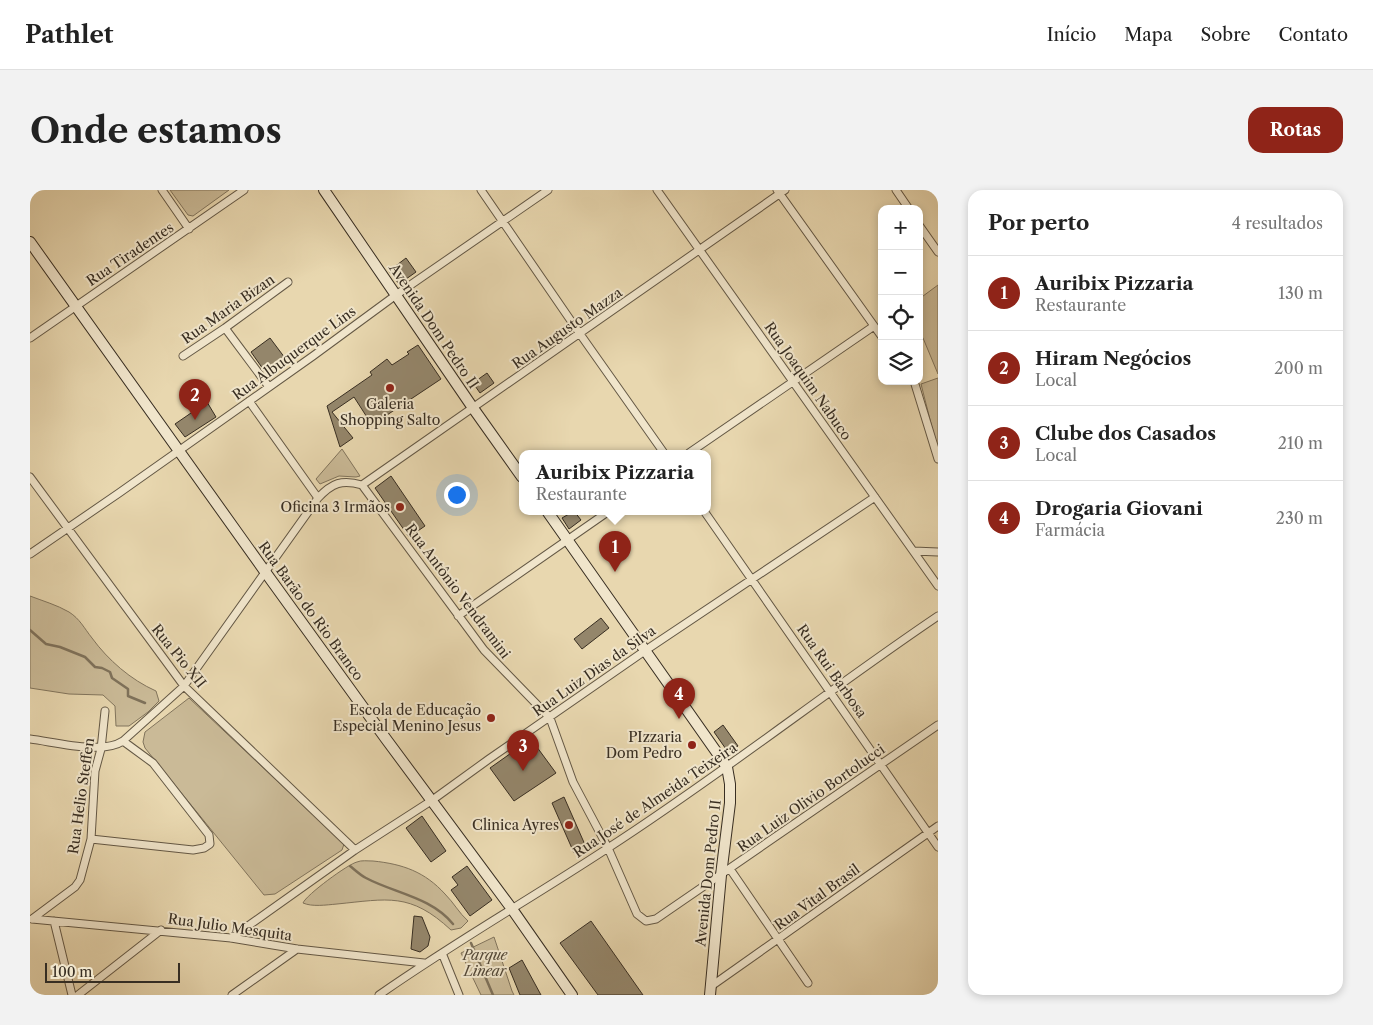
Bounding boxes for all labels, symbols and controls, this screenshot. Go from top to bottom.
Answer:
text: Pathlet [25,20,113,49]
text: Início [1047,24,1096,46]
text: Mapa [1124,24,1172,46]
text: Sobre [1200,24,1251,46]
text: Contato [1279,24,1348,46]
button: Rotas [1248,107,1343,153]
text: Onde estamos [30,109,282,152]
map controls [878,205,923,385]
button: + [878,205,923,250]
text: Por perto [988,210,1089,235]
text: 4 resultados [1232,213,1323,233]
street label: Rua Tiradentes [83,218,177,290]
button: − [878,250,923,295]
street label: Avenida Dom Pedro II [385,259,483,392]
street label: Rua Maria Bizan [178,270,278,348]
text: Auribix Pizzaria [1035,272,1193,295]
street label: Rua Augusto Mazza [508,283,626,373]
text: 1 [1000,283,1008,303]
text: 130 m [1278,283,1323,303]
button: locate [878,295,923,340]
text: Restaurante [1035,295,1126,315]
street label: Rua Albuquerque Lins [229,302,359,404]
street label: Rua Joaquim Nabuco [760,318,856,444]
button: layers [878,340,923,385]
text: Hiram Negócios [1035,347,1191,370]
text: 2 [999,358,1009,378]
text: 200 m [1274,358,1323,378]
text: Local [1035,370,1077,390]
pin: 2 [179,379,211,420]
marker: Galeria Shopping Salto [384,382,396,394]
place label: Galeria Shopping Salto [340,395,440,429]
text: Clube dos Casados [1035,422,1216,445]
text: 3 [999,433,1009,453]
text: 210 m [1278,433,1323,453]
text: Local [1035,445,1077,465]
popup [519,450,711,515]
text: Auribix Pizzaria [536,461,694,484]
your location [444,482,470,508]
text: Restaurante [536,484,627,504]
text: Drogaria Giovani [1035,497,1203,520]
place label: Oficina 3 Irmãos [280,498,390,516]
marker: Oficina 3 Irmãos [394,501,406,513]
text: 4 [999,508,1009,528]
text: 230 m [1276,508,1323,528]
street label: Rua Antônio Vendramini [401,520,515,662]
text: Farmácia [1035,520,1105,540]
pin: 1 [599,531,631,572]
street label: Rua Barão do Rio Branco [254,538,368,684]
street label: Rua Pio XII [148,620,210,692]
street label: Rua Luiz Dias da Silva [529,621,660,720]
street label: Rua Rui Barbosa [793,621,871,722]
pin: 4 [663,678,695,719]
place label: Escola de Educação Especial Menino Jesus [333,701,481,735]
marker: Escola de Educação Especial Menino Jesus [485,712,497,724]
place label: PIzzaria Dom Pedro [606,728,683,762]
pin: 3 [507,730,539,771]
street label: Rua Helio Steffen [64,736,98,855]
street label: Rua José de Almeida Teixeira [570,738,741,862]
marker: PIzzaria Dom Pedro [686,739,698,751]
street label: Rua Luiz Olivio Bortolucci [734,740,888,856]
street label: Avenida Dom Pedro II [691,799,725,948]
place label: Clinica Ayres [472,816,559,834]
marker: Clinica Ayres [563,819,575,831]
street label: Rua Vital Brasil [771,860,863,934]
street label: Rua Julio Mesquita [167,909,294,945]
park label: Parque Linear [462,946,509,980]
scale bar [45,960,180,983]
text: 100 m [52,963,92,981]

